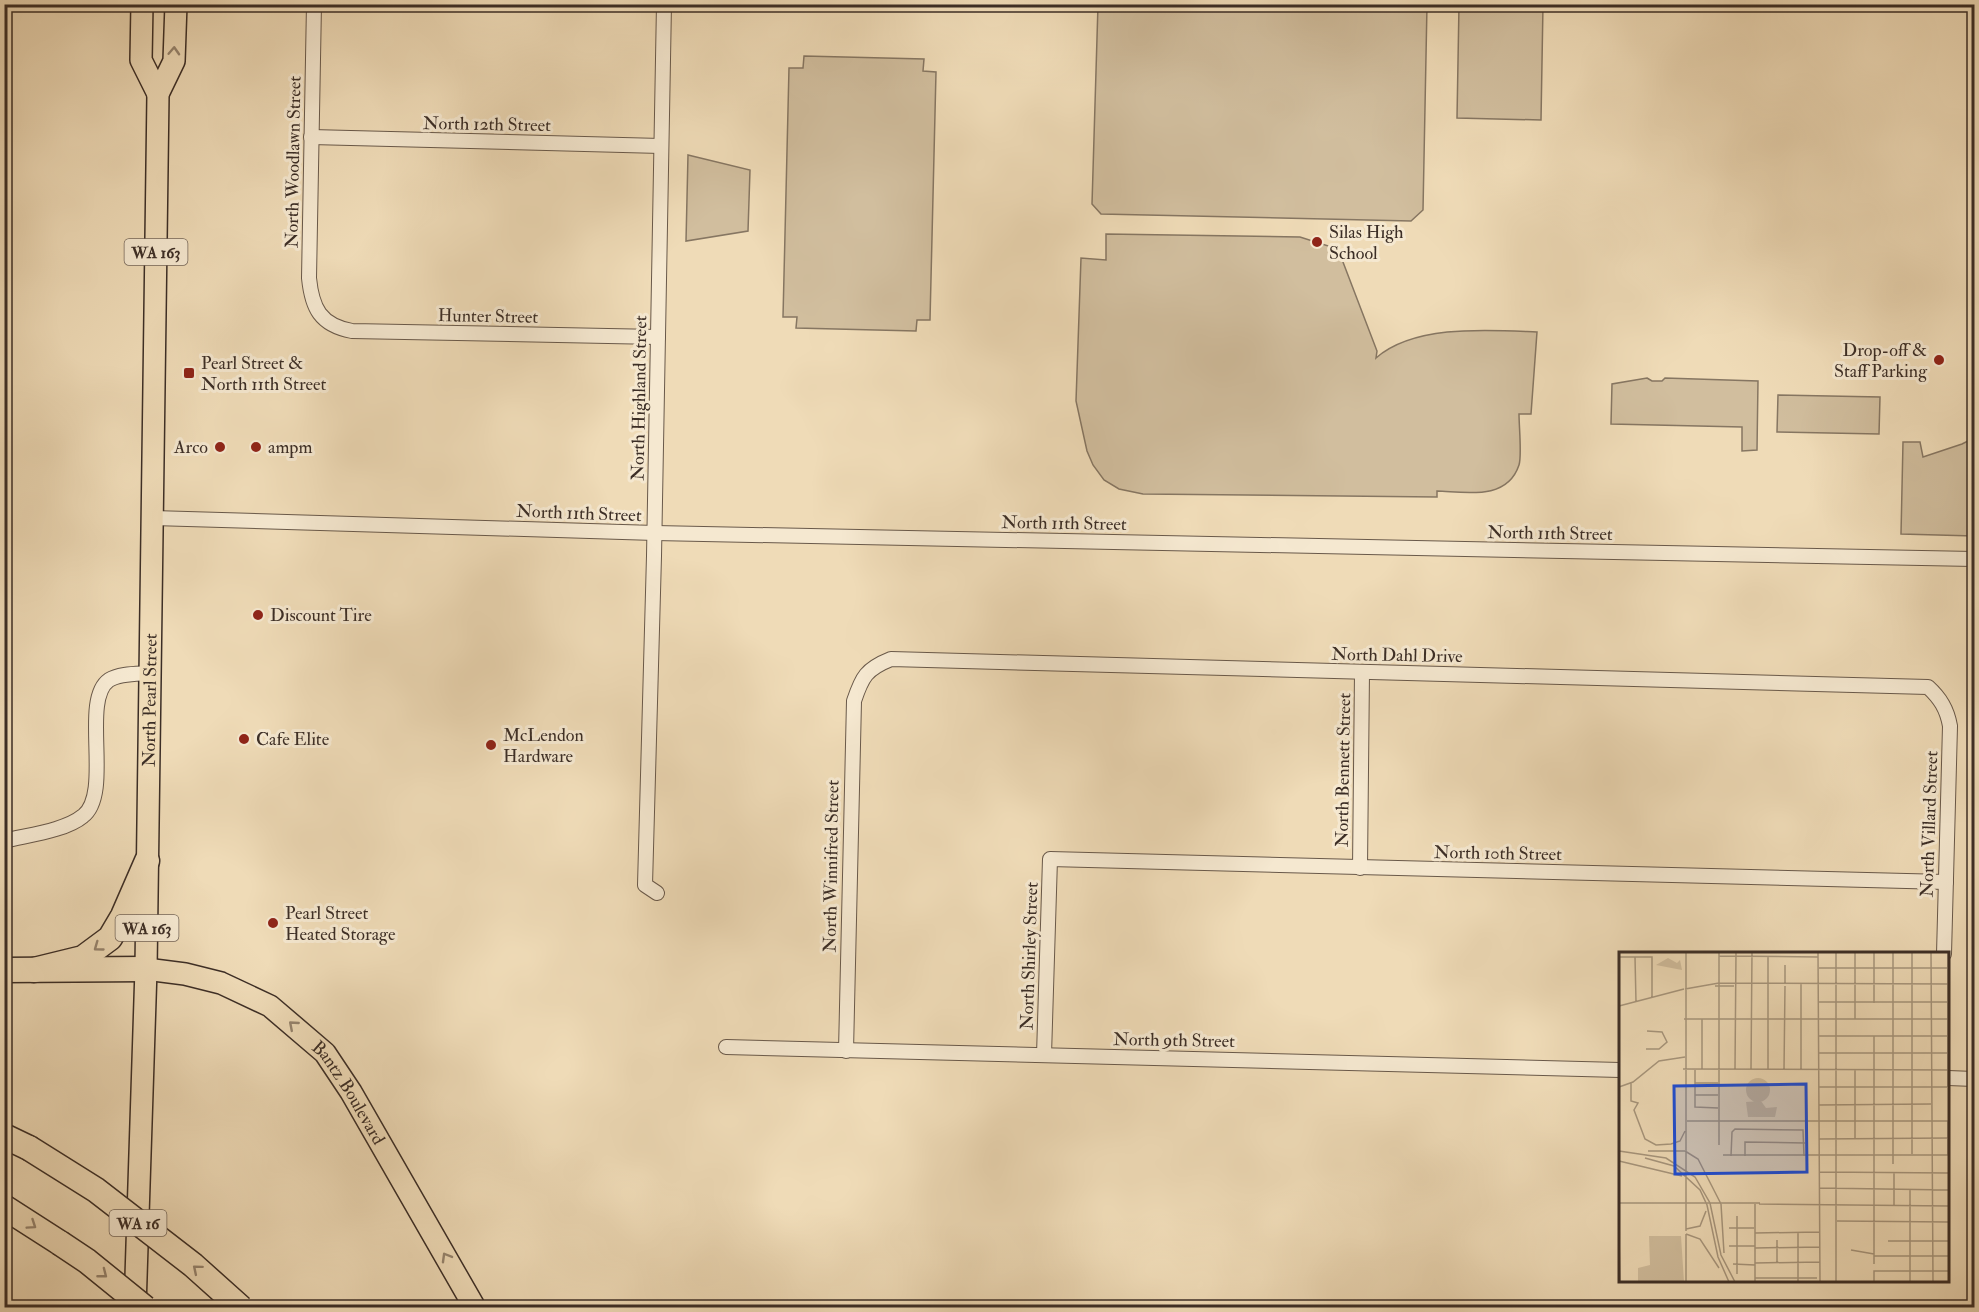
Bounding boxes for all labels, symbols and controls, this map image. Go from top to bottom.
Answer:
one-way arrow [168,47,181,56]
street label: North Woodlawn Street [280,75,307,248]
street label: North 12th Street [423,112,551,137]
place label: Silas High School [1329,221,1404,265]
marker: Silas High School [1310,235,1324,249]
road number: WA 163 [124,239,188,265]
street label: Hunter Street [438,304,539,329]
street label: North Highland Street [627,315,652,481]
place label: Drop-off & Staff Parking [1834,339,1928,383]
place label: Pearl Street & North 11th Street [201,352,327,396]
marker: Drop-off & Staff Parking [1932,353,1946,367]
marker: Pearl Street & North 11th Street [182,366,196,380]
place label: Arco [173,436,208,459]
place label: ampm [268,436,312,459]
marker: Arco [213,440,227,454]
marker: ampm [249,440,263,454]
street label: North 11th Street [516,500,642,527]
street label: North 11th Street [1001,511,1127,536]
street label: North 11th Street [1487,521,1613,546]
place label: Discount Tire [270,604,372,627]
marker: Discount Tire [251,608,265,622]
street label: North Pearl Street [138,633,163,767]
street label: North Dahl Drive [1331,643,1463,668]
street label: North Bennett Street [1331,692,1356,847]
place label: McLendon Hardware [503,724,584,768]
place label: Cafe Elite [256,728,330,751]
marker: Cafe Elite [237,732,251,746]
marker: McLendon Hardware [484,738,498,752]
street label: North Villard Street [1915,750,1944,898]
street label: North Winnifred Street [818,779,845,953]
street label: North 10th Street [1434,841,1562,866]
street label: North Shirley Street [1015,881,1044,1030]
place label: Pearl Street Heated Storage [285,902,396,946]
road number: WA 163 [116,915,178,941]
marker: Pearl Street Heated Storage [266,916,280,930]
one-way arrow [93,940,104,951]
inset map [1619,952,1949,1282]
one-way arrow [289,1022,300,1033]
street label: North 9th Street [1113,1028,1235,1053]
street label: Bantz Boulevard [307,1036,390,1149]
road number: WA 16 [110,1210,166,1236]
one-way arrow [26,1218,37,1229]
one-way arrow [442,1253,453,1263]
one-way arrow [193,1265,204,1276]
one-way arrow [97,1267,108,1278]

